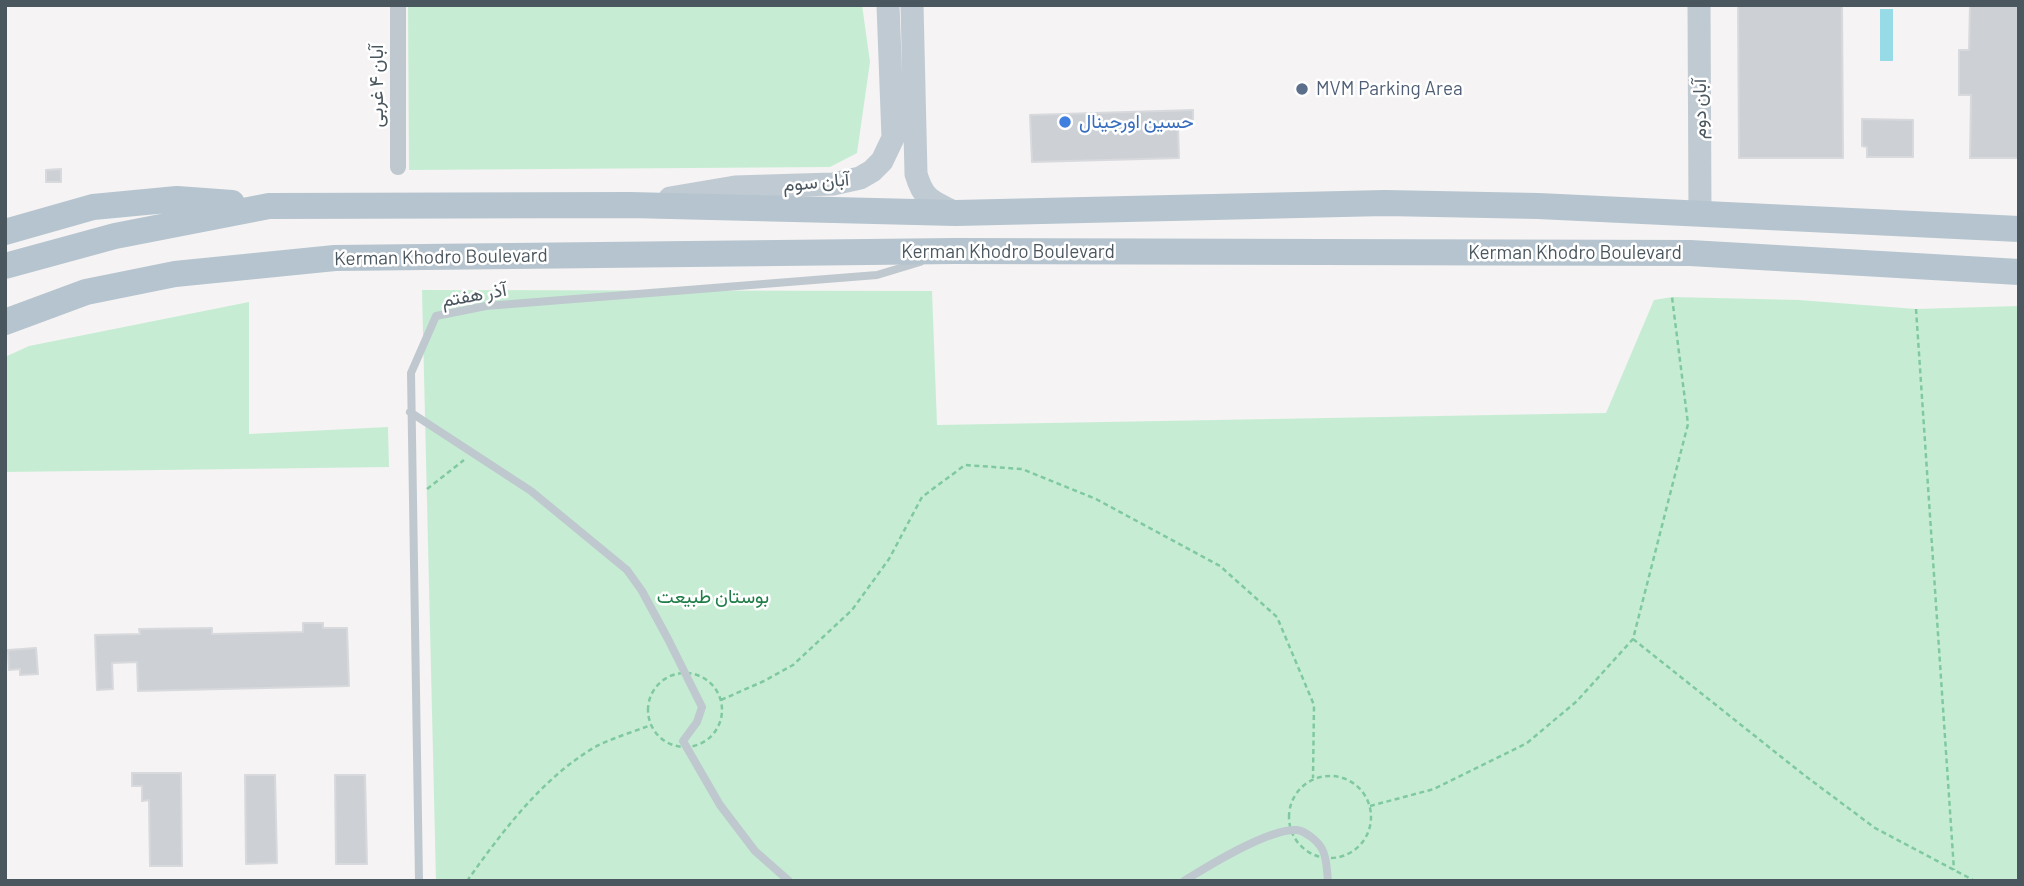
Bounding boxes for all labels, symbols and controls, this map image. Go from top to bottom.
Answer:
street label: آبان ۴ غربی [366,45,388,127]
place label: MVM Parking Area [1316,78,1463,100]
street label: آبان دوم [1689,79,1711,139]
marker: MVM Parking Area [1294,81,1310,97]
place label: حسین اورجینال [1079,111,1194,133]
marker: حسین اورجینال [1057,114,1073,130]
street label: آبان سوم [782,168,850,196]
street label: Kerman Khodro Boulevard [901,241,1115,263]
street label: Kerman Khodro Boulevard [1468,242,1682,264]
street label: Kerman Khodro Boulevard [334,244,548,270]
street label: آذر هفتم [440,278,508,312]
park label: بوستان طبیعت [657,586,769,608]

